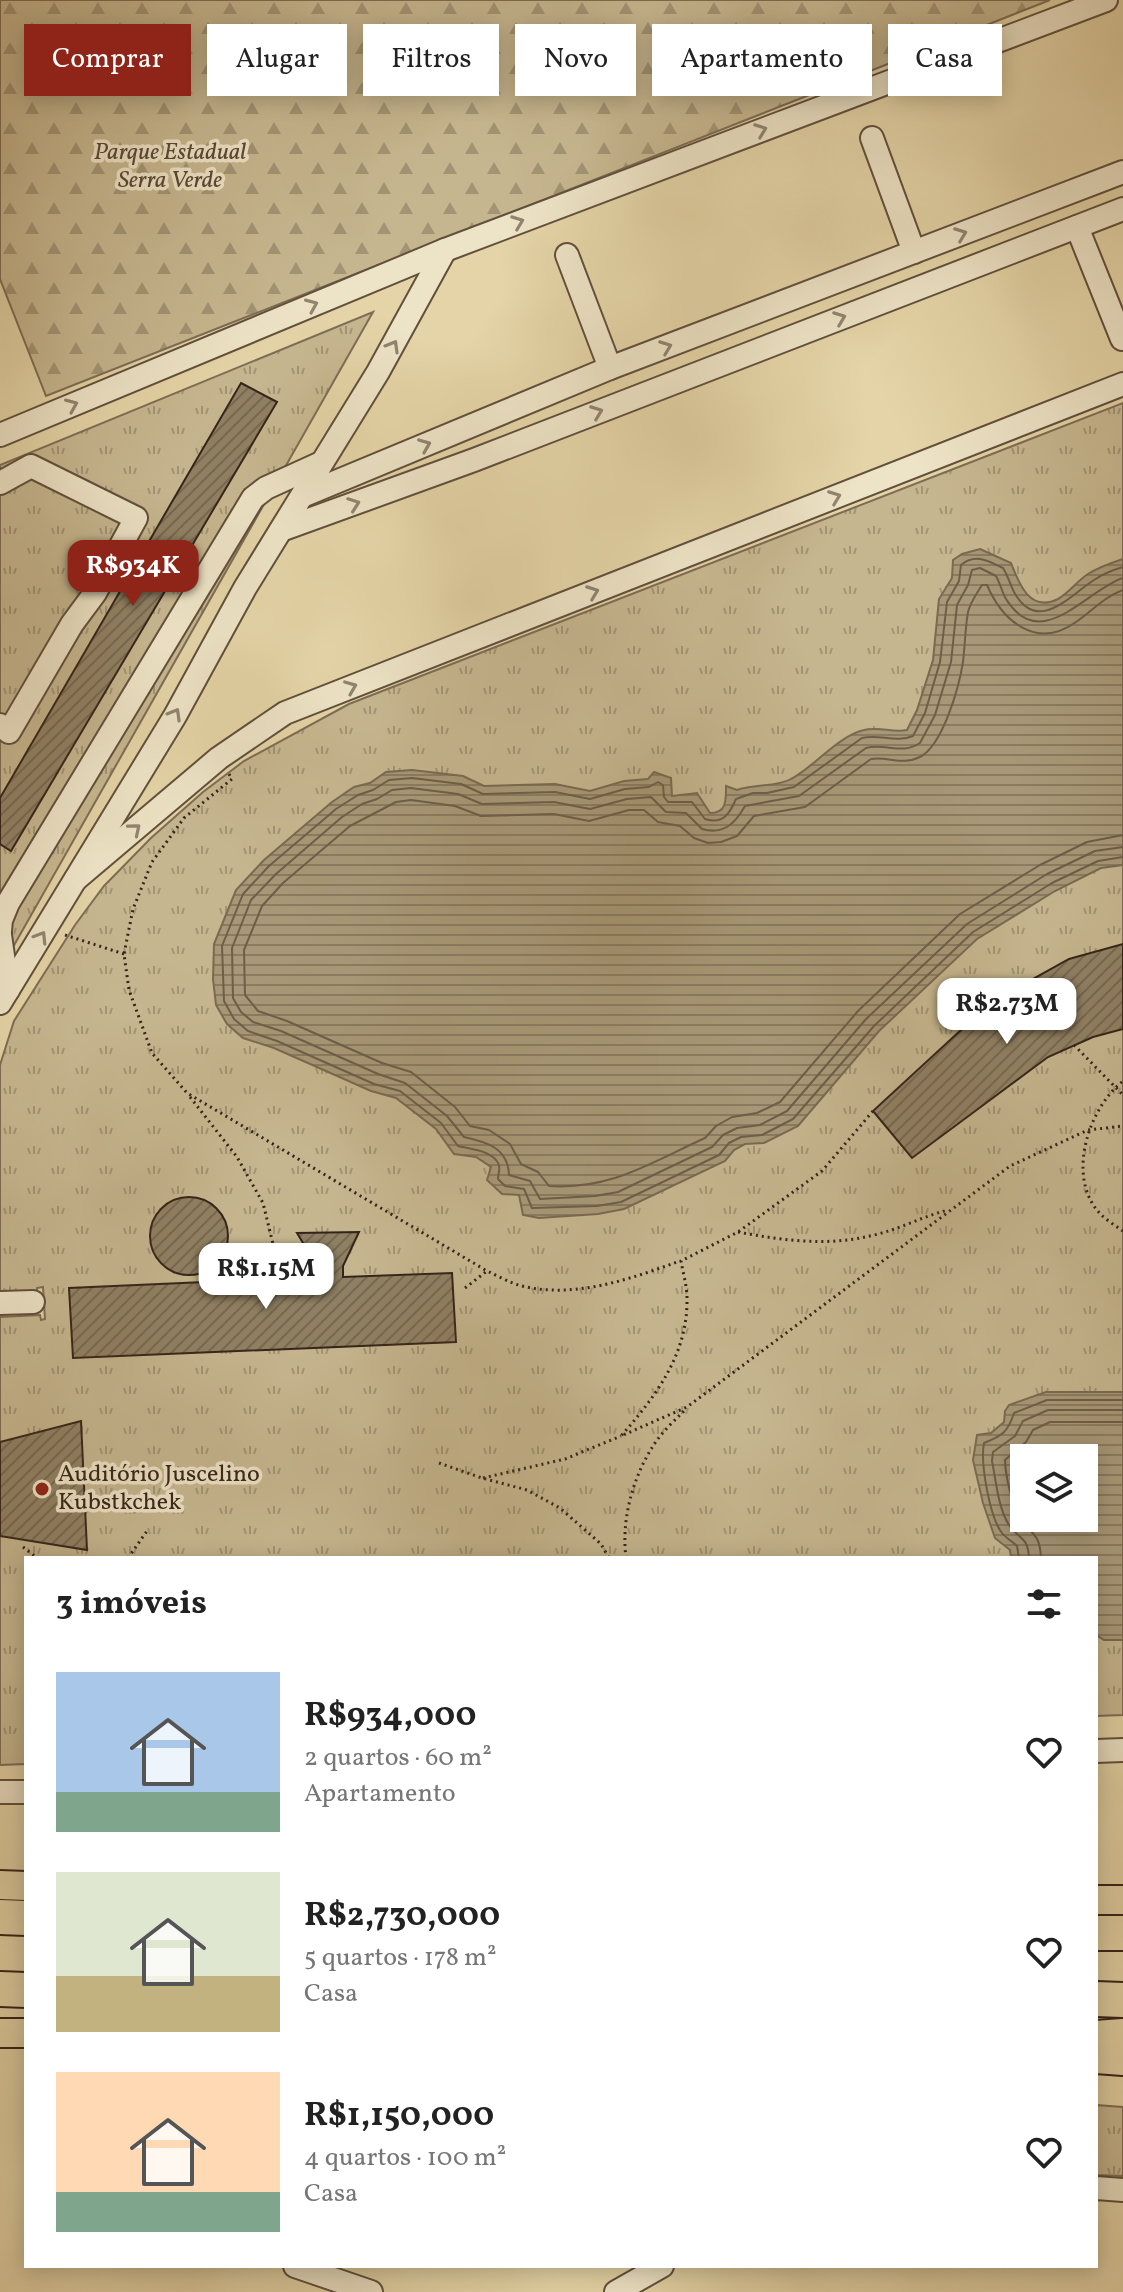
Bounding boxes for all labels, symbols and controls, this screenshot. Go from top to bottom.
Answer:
chip: Comprar [24,24,191,96]
chip: Alugar [207,24,347,96]
chip: Filtros [363,24,499,96]
chip: Novo [515,24,636,96]
chip: Apartamento [652,24,872,96]
chip: Casa [888,24,1002,96]
one-way arrow [754,124,768,140]
park label: Parque Estadual Serra Verde [94,136,246,198]
one-way arrow [510,216,524,232]
one-way arrow [953,227,967,244]
one-way arrow [304,299,318,315]
one-way arrow [832,312,846,328]
one-way arrow [383,340,399,355]
one-way arrow [658,340,672,357]
one-way arrow [64,398,78,415]
one-way arrow [590,405,604,422]
one-way arrow [417,438,431,454]
one-way arrow [827,490,841,507]
one-way arrow [346,497,360,513]
pin: R$934K [68,540,198,608]
text: R$934K [86,548,180,584]
one-way arrow [585,585,599,602]
one-way arrow [343,680,357,697]
one-way arrow [165,709,181,723]
one-way arrow [126,824,141,839]
one-way arrow [31,931,46,946]
pin: R$2.73M [933,978,1081,1046]
text: R$2.73M [955,986,1059,1022]
pin: R$1.15M [192,1243,340,1311]
text: R$1.15M [217,1251,315,1287]
map controls [1010,1444,1098,1532]
button: layers [1010,1444,1098,1532]
place label: Auditório Juscelino Kubstkchek [58,1458,260,1520]
marker: Auditório Juscelino Kubstkchek [33,1480,51,1498]
text: 3 imóveis [56,1581,207,1628]
icon: filters [1022,1582,1066,1626]
text: R$934,000 [304,1693,477,1740]
icon: home [120,1704,216,1800]
icon: heart [1022,1730,1066,1774]
text: 2 quartos · 60 m² [304,1740,492,1776]
text: Apartamento [304,1776,456,1812]
text: R$2,730,000 [304,1893,500,1940]
icon: home [120,1904,216,2000]
icon: heart [1022,1930,1066,1974]
text: 5 quartos · 178 m² [304,1940,497,1976]
text: Casa [304,1976,358,2012]
text: R$1,150,000 [304,2093,494,2140]
icon: home [120,2104,216,2200]
icon: heart [1022,2130,1066,2174]
text: 4 quartos · 100 m² [304,2140,506,2176]
text: Casa [304,2176,358,2212]

